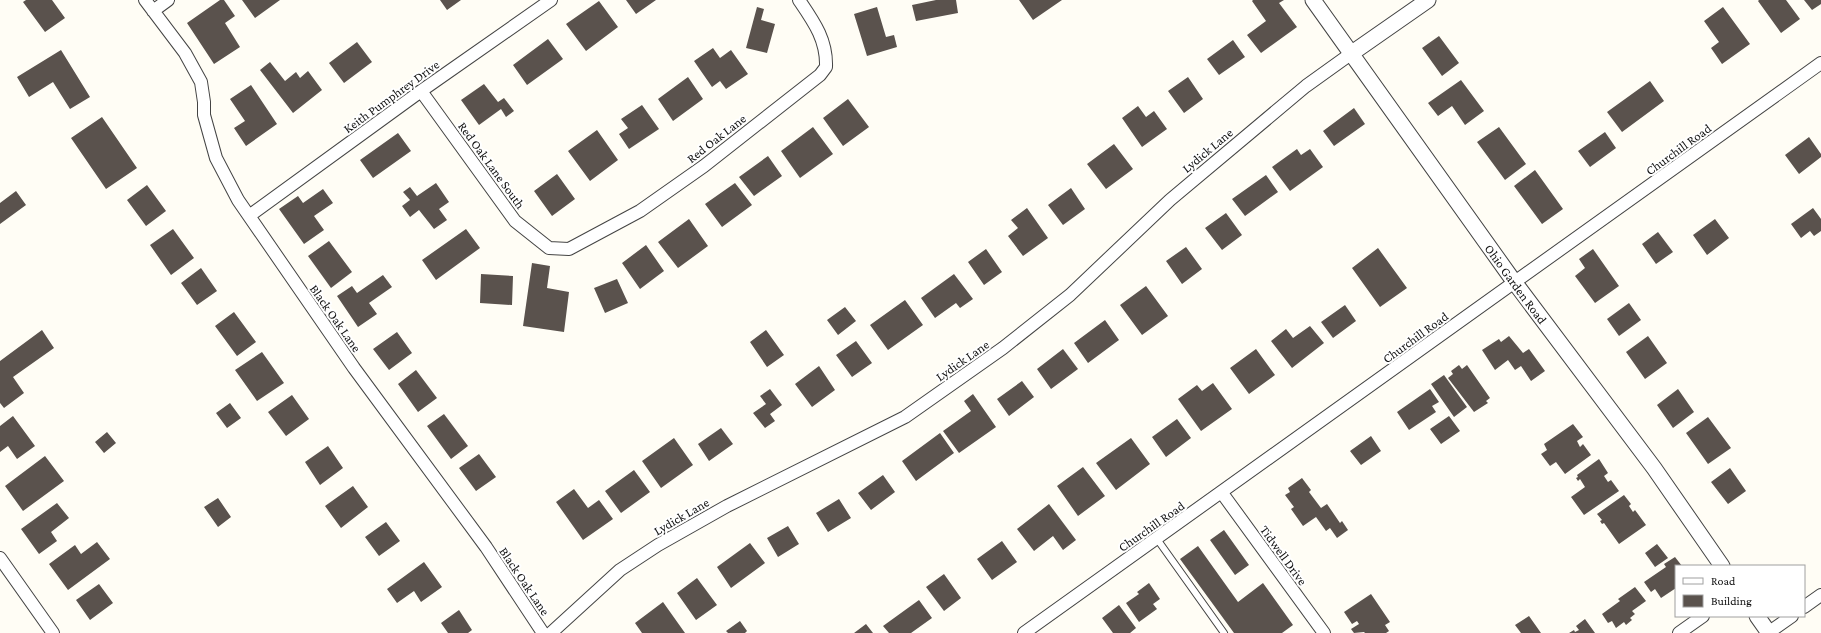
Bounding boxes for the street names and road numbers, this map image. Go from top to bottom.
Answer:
street label: Keith Pumphrey Drive [341,57,442,136]
street label: Red Oak Lane [684,111,749,166]
street label: Red Oak Lane South [455,119,528,212]
street label: Churchill Road [1643,121,1714,178]
street label: Lydick Lane [1179,125,1236,176]
street label: Ohio Garden Road [1482,241,1550,327]
street label: Black Oak Lane [307,282,365,355]
street label: Churchill Road [1380,309,1451,366]
street label: Lydick Lane [933,336,992,384]
street label: Lydick Lane [651,494,712,538]
street label: Churchill Road [1115,498,1187,555]
street label: Tidwell Drive [1257,523,1310,588]
street label: Black Oak Lane [496,544,553,618]

